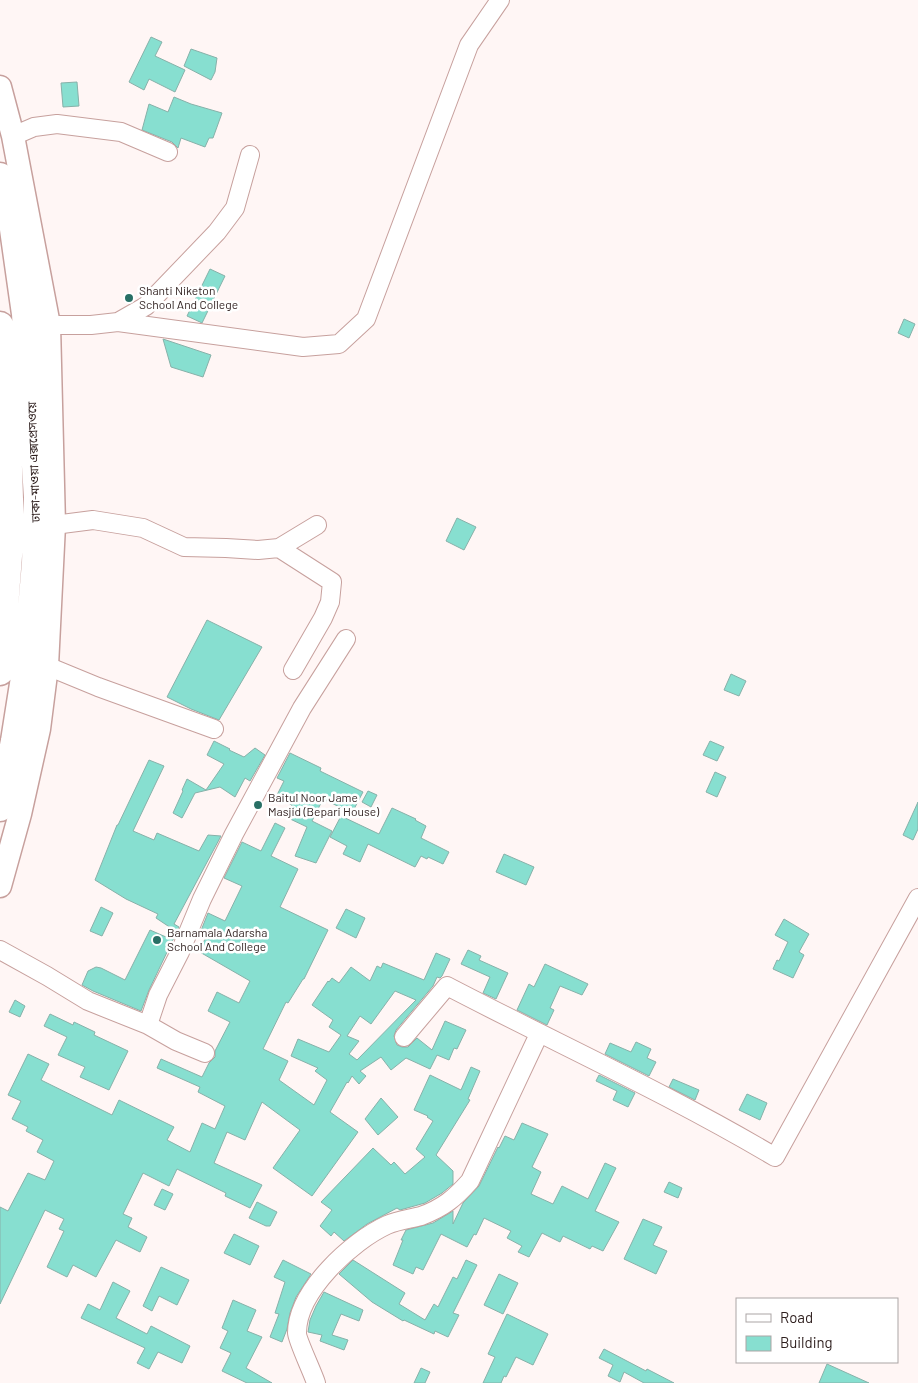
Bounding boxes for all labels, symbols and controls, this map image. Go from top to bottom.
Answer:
place label: Shanti Niketon School And College [139,283,238,311]
marker: Shanti Niketon School And College [123,292,135,304]
street label: ঢাকা-মাওয়া এক্সপ্রেসওয়ে [24,401,42,524]
place label: Baitul Noor Jame Masjid (Bepari House) [268,790,380,818]
marker: Baitul Noor Jame Masjid (Bepari House) [252,799,264,811]
place label: Barnamala Adarsha School And College [167,925,267,953]
marker: Barnamala Adarsha School And College [151,934,163,946]
legend [736,1298,898,1363]
text: Road [780,1308,813,1326]
text: Building [780,1333,833,1351]

